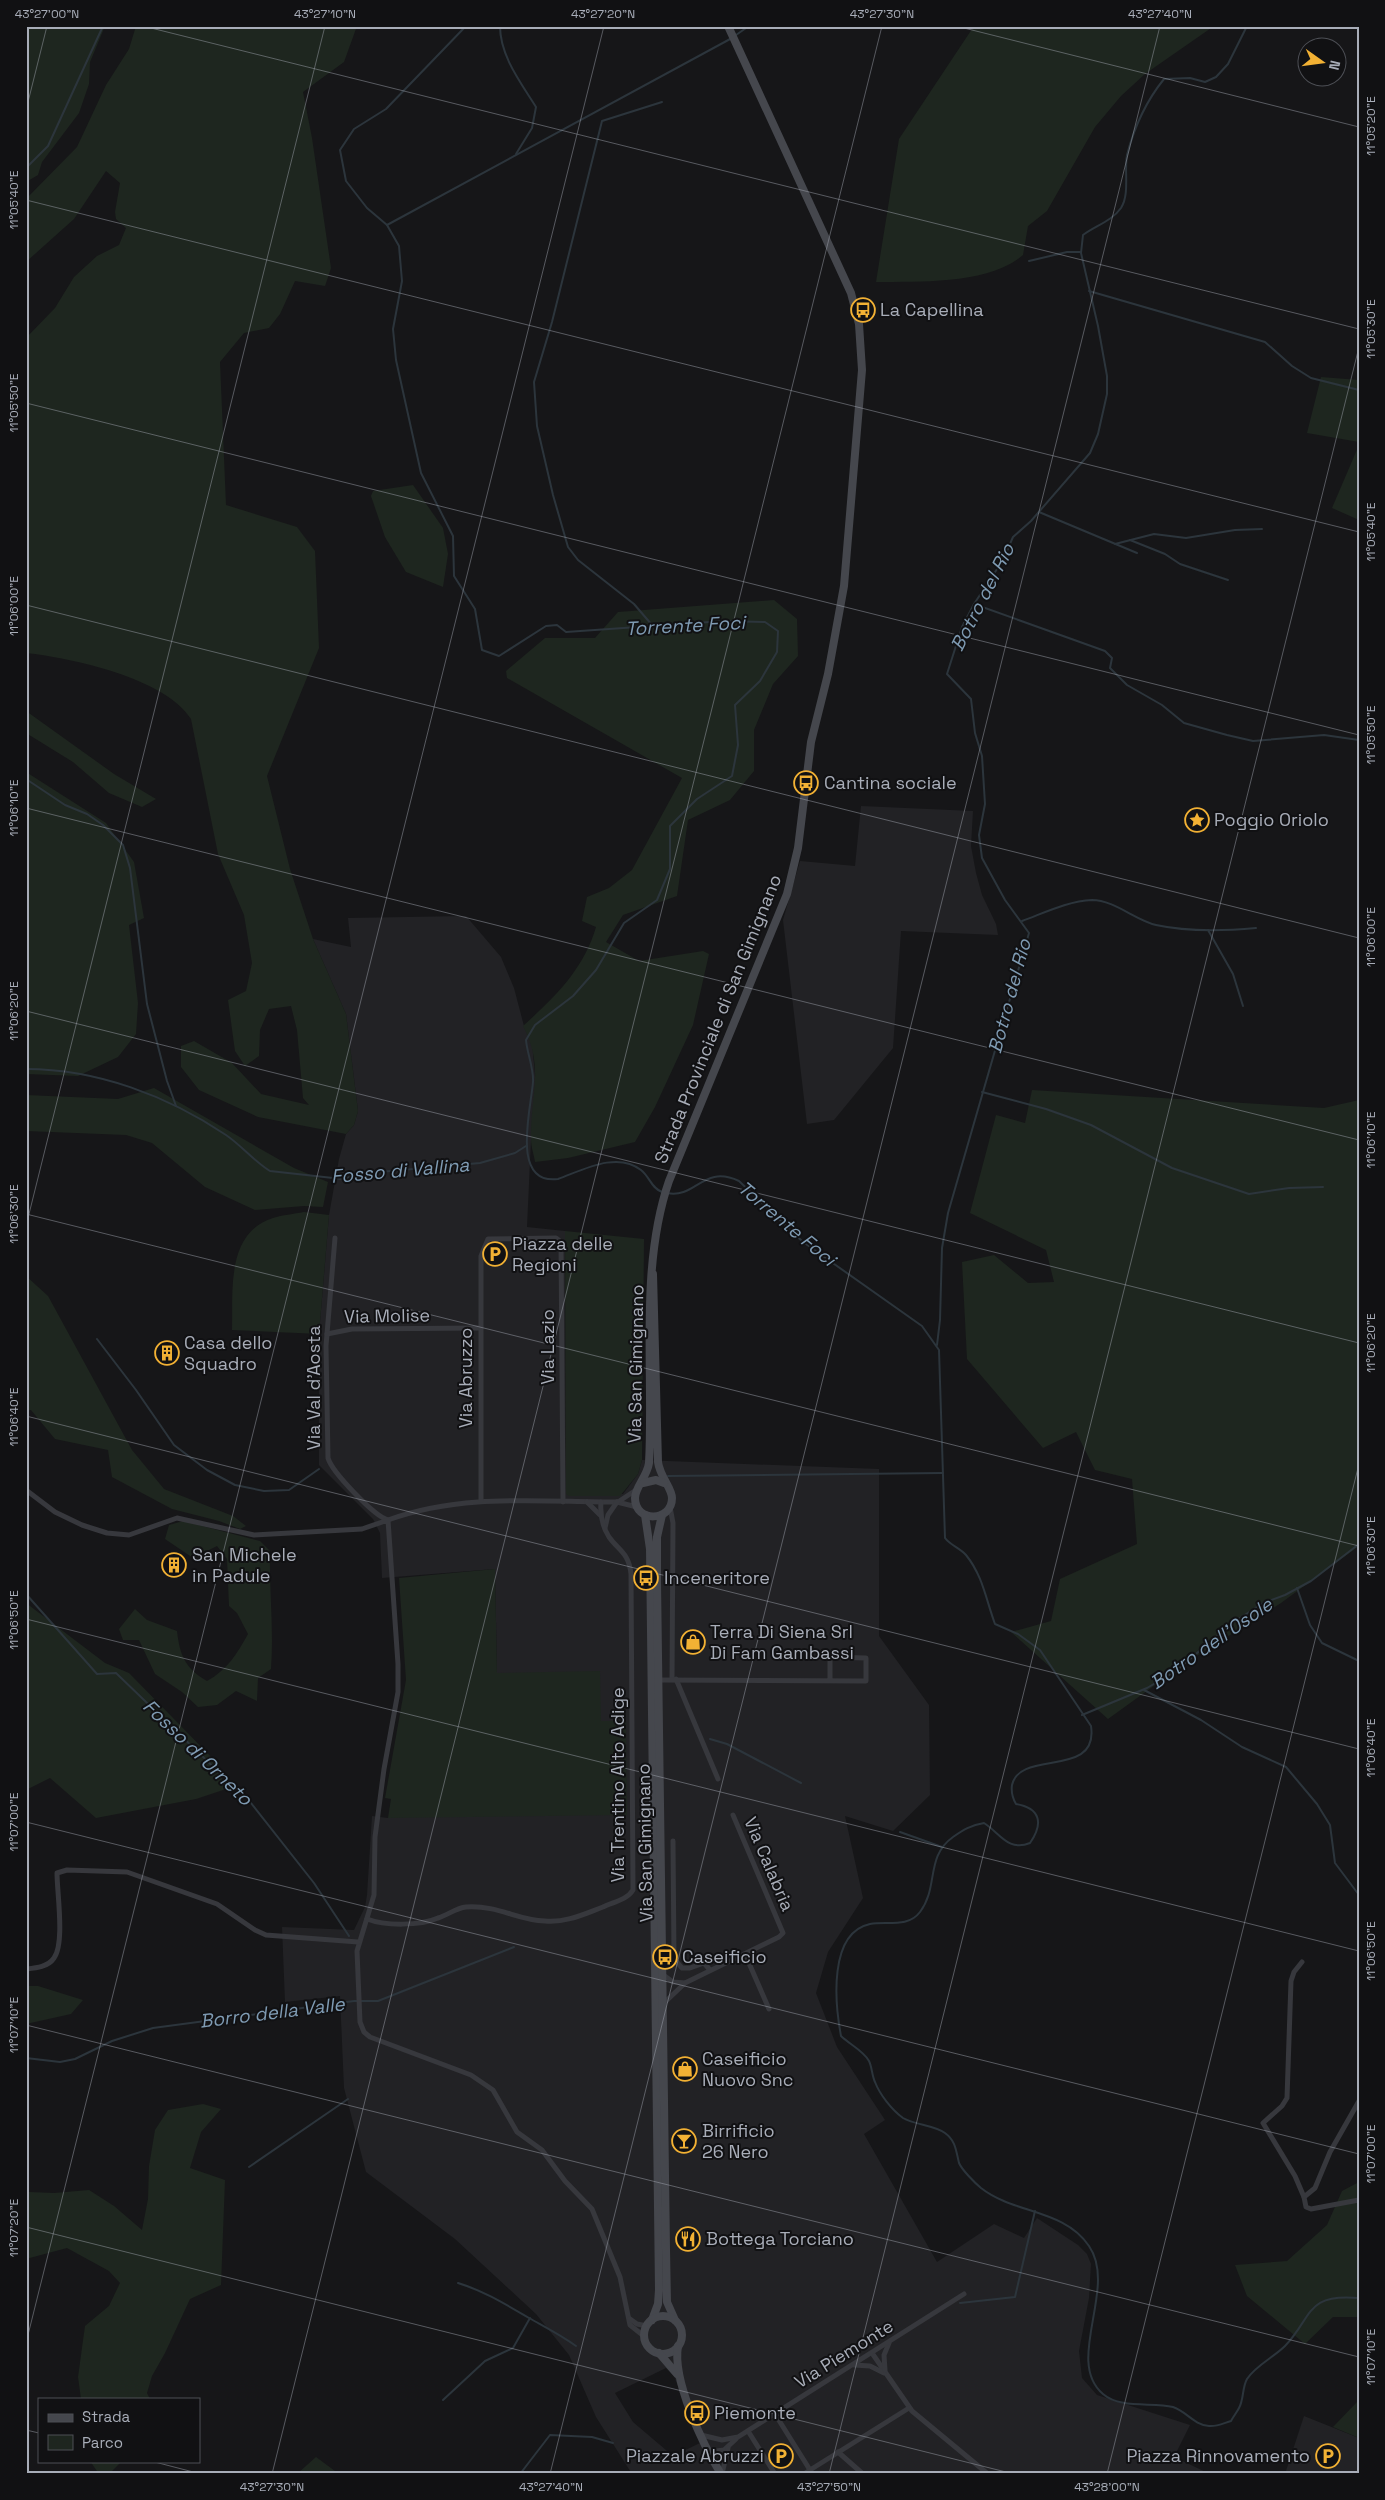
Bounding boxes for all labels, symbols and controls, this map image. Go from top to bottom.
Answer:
text: 43°27'00"N [15,6,79,22]
text: 43°27'10"N [294,6,356,22]
text: 43°27'20"N [571,6,635,22]
text: 43°27'30"N [850,6,914,22]
text: 43°27'40"N [1128,6,1192,22]
north arrow [1298,38,1348,88]
text: N [1325,58,1344,72]
text: 11°05'20"E [1363,96,1379,156]
text: 11°05'40"E [6,170,22,230]
bus stop icon: La Capellina [850,297,876,323]
place label: La Capellina [880,298,984,321]
text: 11°05'30"E [1363,299,1379,359]
text: 11°05'50"E [6,373,22,433]
text: 11°05'40"E [1363,502,1379,562]
water label: Botro del Rio [945,538,1021,655]
text: 11°06'00"E [6,576,22,636]
water label: Torrente Foci [624,610,748,641]
text: 11°05'50"E [1363,705,1379,765]
bus stop icon: Cantina sociale [793,770,819,796]
place label: Cantina sociale [824,771,957,794]
text: 11°06'10"E [6,779,22,837]
place icon: Poggio Oriolo [1184,807,1210,833]
place label: Poggio Oriolo [1214,808,1329,831]
street label: Strada Provinciale di San Gimignano [649,871,786,1167]
text: 11°06'00"E [1363,907,1379,967]
water label: Botro del Rio [982,935,1037,1056]
text: 11°06'20"E [6,981,22,1041]
text: 11°06'10"E [1363,1111,1379,1169]
water label: Fosso di Vallina [330,1152,470,1189]
water label: Torrente Foci [733,1175,842,1273]
text: 11°06'30"E [6,1184,22,1244]
place label: Piazza delle Regioni [512,1232,613,1276]
parking icon: Piazza delle Regioni [482,1241,508,1267]
street label: Via San Gimignano [623,1284,648,1444]
street label: Via Molise [344,1303,430,1328]
street label: Via Lazio [536,1309,559,1385]
text: 11°06'20"E [1363,1313,1379,1373]
street label: Via Val d'Aosta [302,1325,325,1451]
street label: Via Abruzzo [454,1328,477,1428]
place label: Casa dello Squadro [184,1331,272,1375]
building icon: Casa dello Squadro [154,1340,180,1366]
text: 11°06'40"E [6,1387,22,1447]
text: 11°06'30"E [1363,1516,1379,1576]
place label: San Michele in Padule [192,1543,297,1587]
building icon: San Michele in Padule [161,1552,187,1578]
bus stop icon: Inceneritore [633,1565,659,1591]
place label: Inceneritore [664,1566,770,1589]
text: 11°06'50"E [6,1590,22,1650]
water label: Botro dell'Osole [1145,1591,1278,1695]
place label: Terra Di Siena Srl Di Fam Gambassi [710,1620,854,1664]
shop icon: Terra Di Siena Srl Di Fam Gambassi [680,1629,706,1655]
street label: Via Trentino Alto Adige [606,1687,629,1883]
water label: Fosso di Orneto [138,1694,259,1812]
text: 11°06'40"E [1363,1718,1379,1778]
street label: Via San Gimignano [632,1763,657,1923]
text: 11°07'00"E [6,1792,22,1852]
street label: Via Calabria [739,1813,800,1914]
text: 11°06'50"E [1363,1921,1379,1981]
bus stop icon: Caseificio [652,1944,678,1970]
place label: Caseificio [682,1945,767,1968]
water label: Borro della Valle [198,1991,347,2034]
text: 11°07'10"E [6,1997,22,2053]
place label: Caseificio Nuovo Snc [702,2047,794,2091]
shop icon: Caseificio Nuovo Snc [672,2056,698,2082]
place label: Birrificio 26 Nero [702,2119,775,2163]
text: 11°07'00"E [1363,2124,1379,2184]
bar icon: Birrificio 26 Nero [671,2128,697,2154]
text: 11°07'20"E [6,2198,22,2257]
restaurant icon: Bottega Torciano [675,2226,701,2252]
place label: Bottega Torciano [706,2227,854,2250]
street label: Via Piemonte [790,2314,897,2393]
text: 11°07'10"E [1363,2329,1379,2385]
legend [38,2398,200,2462]
bus stop icon: Piemonte [684,2400,710,2426]
place label: Piemonte [714,2401,796,2424]
text: Strada [82,2407,131,2426]
text: Parco [82,2433,123,2452]
parking icon: Piazzale Abruzzi [768,2443,794,2469]
parking icon: Piazza Rinnovamento [1315,2443,1341,2469]
place label: Piazzale Abruzzi [626,2444,764,2467]
place label: Piazza Rinnovamento [1126,2444,1310,2467]
text: 43°27'30"N [240,2479,304,2495]
text: 43°27'40"N [519,2479,583,2495]
text: 43°27'50"N [797,2479,861,2495]
text: 43°28'00"N [1074,2479,1140,2495]

